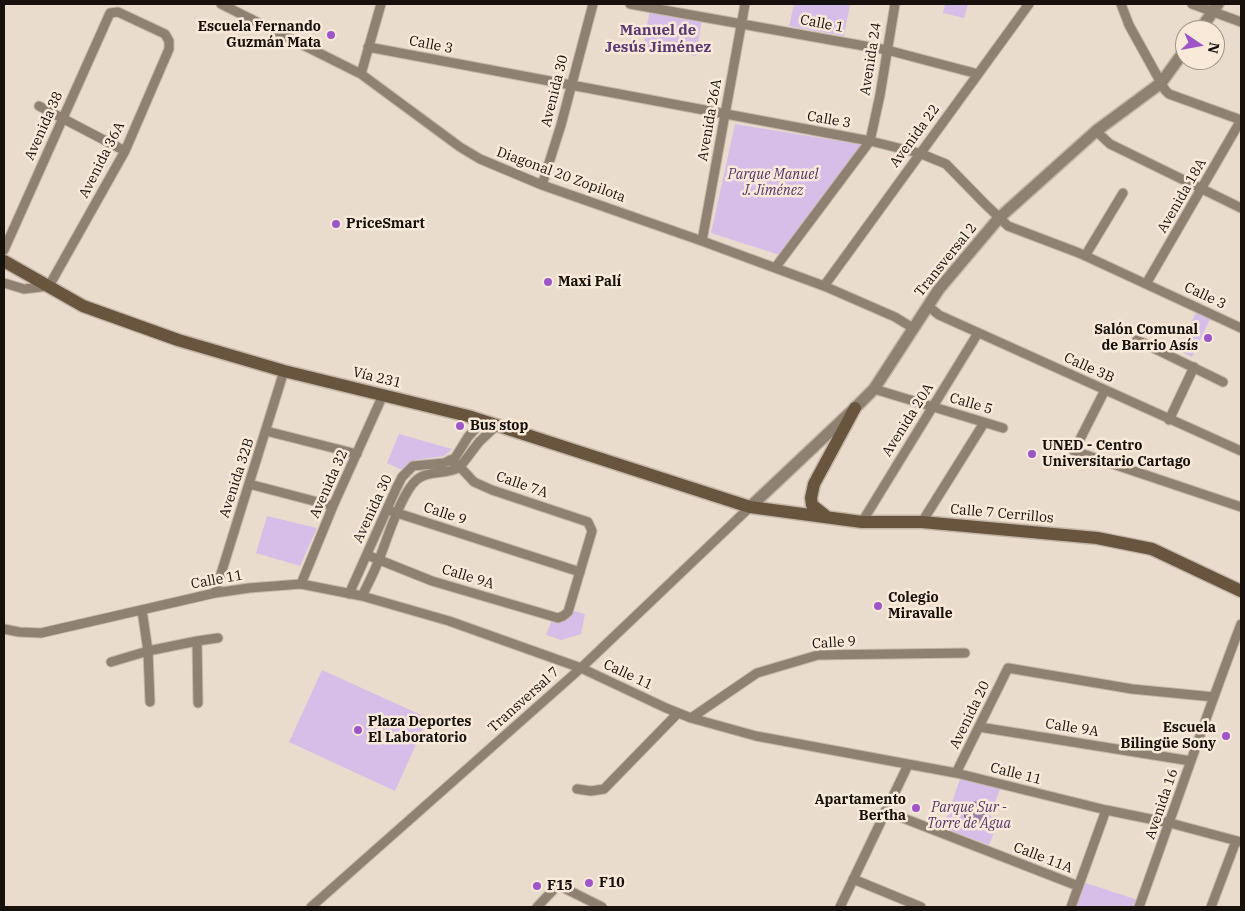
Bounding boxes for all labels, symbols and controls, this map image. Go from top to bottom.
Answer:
street label: Calle 1 [799,12,845,36]
place label: Escuela Fernando Guzmán Mata [198,19,321,52]
north arrow [1175,20,1225,70]
street label: Avenida 24 [857,21,885,97]
district label: Manuel de Jesús Jiménez [605,22,711,57]
marker: Escuela Fernando Guzmán Mata [325,29,337,41]
street label: Calle 3 [408,33,454,57]
text: N [1204,41,1224,55]
street label: Avenida 30 [538,53,572,129]
street label: Avenida 26A [694,78,726,162]
street label: Avenida 38 [21,89,67,163]
street label: Avenida 22 [887,101,943,171]
street label: Calle 3 [806,108,852,132]
street label: Avenida 36A [76,119,128,201]
street label: Diagonal 20 Zopilota [494,144,628,206]
street label: Avenida 18A [1154,156,1210,236]
park label: Parque Manuel J. Jiménez [728,167,818,200]
place label: PriceSmart [346,216,425,232]
marker: PriceSmart [330,218,342,230]
street label: Transversal 2 [911,220,981,300]
place label: Maxi Palí [558,274,621,290]
marker: Maxi Palí [542,276,554,288]
street label: Calle 3 [1181,279,1229,313]
place label: Salón Comunal de Barrio Asís [1094,322,1198,354]
marker: Salón Comunal de Barrio Asís [1202,332,1214,344]
street label: Calle 3B [1061,349,1117,387]
street label: Vía 231 [351,364,403,392]
street label: Avenida 20A [879,380,937,460]
street label: Calle 5 [947,390,995,418]
place label: Bus stop [470,418,528,434]
marker: Bus stop [454,420,466,432]
street label: Avenida 32B [216,436,258,520]
place label: UNED - Centro Universitario Cartago [1042,438,1191,471]
street label: Avenida 32 [306,447,352,521]
marker: UNED - Centro Universitario Cartago [1026,448,1038,460]
street label: Calle 7A [494,468,550,502]
street label: Avenida 30 [350,472,396,546]
street label: Calle 9 [421,499,469,529]
street label: Calle 7 Cerrillos [950,501,1054,527]
street label: Calle 9A [440,561,496,593]
street label: Calle 11 [190,567,244,593]
place label: Colegio Miravalle [888,590,953,622]
marker: Colegio Miravalle [872,600,884,612]
street label: Calle 9 [812,633,856,653]
street label: Calle 11 [601,656,655,694]
street label: Transversal 7 [485,664,563,736]
street label: Avenida 20 [946,678,994,752]
place label: Plaza Deportes El Laboratorio [368,714,471,746]
street label: Calle 9A [1044,715,1100,741]
place label: Escuela Bilingüe Sony [1121,720,1216,752]
marker: Plaza Deportes El Laboratorio [352,724,364,736]
marker: Escuela Bilingüe Sony [1220,730,1232,742]
street label: Calle 11 [988,759,1044,789]
street label: Avenida 16 [1142,766,1182,842]
place label: Apartamento Bertha [815,792,906,824]
park label: Parque Sur - Torre de Agua [927,800,1011,832]
marker: Apartamento Bertha [910,802,922,814]
street label: Calle 11A [1011,839,1075,877]
place label: F10 [599,875,625,891]
marker: F10 [583,877,595,889]
place label: F15 [547,878,573,894]
marker: F15 [531,880,543,892]

